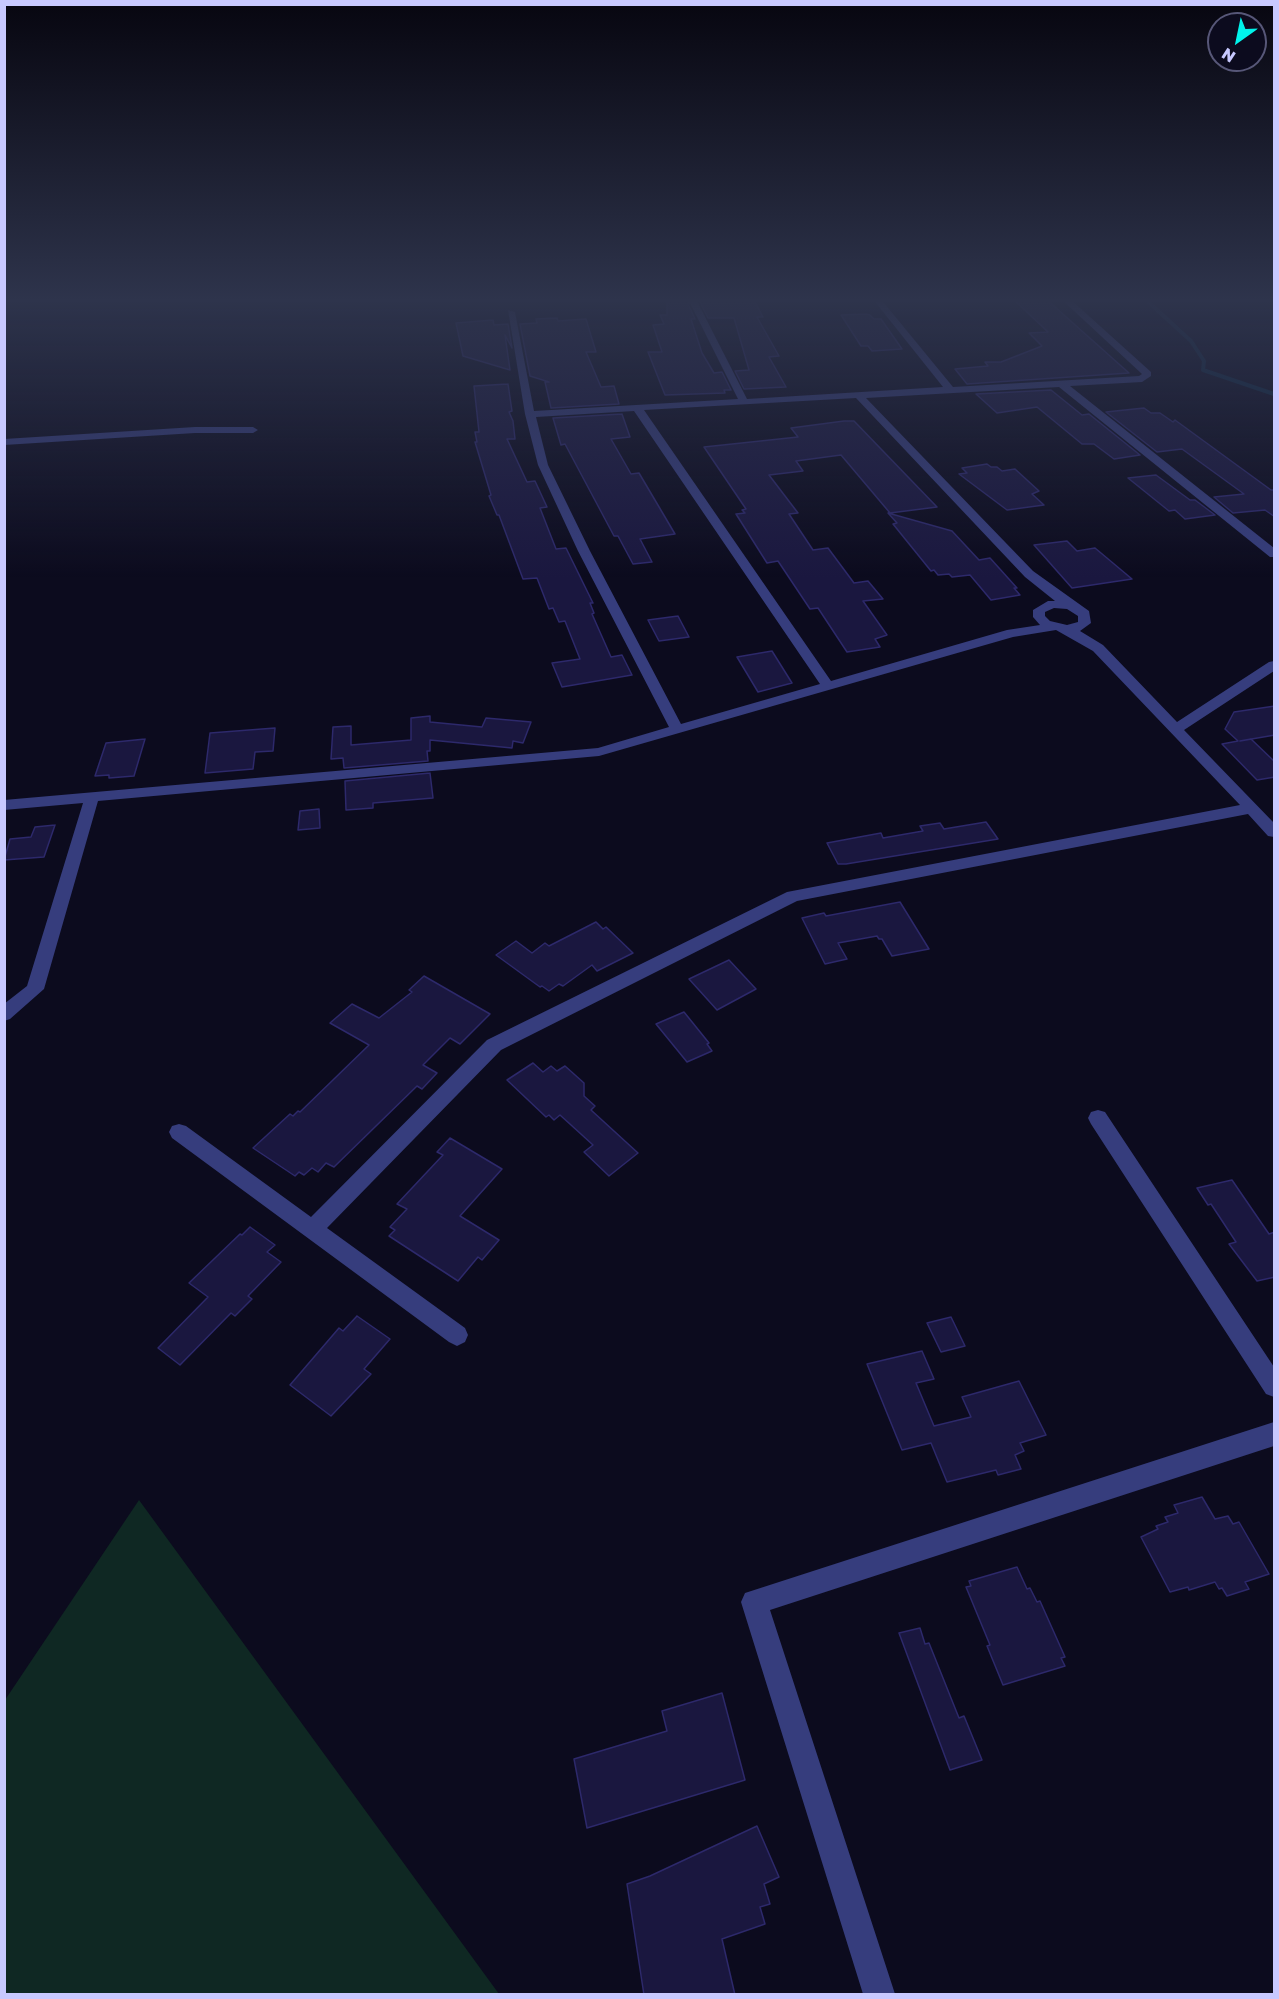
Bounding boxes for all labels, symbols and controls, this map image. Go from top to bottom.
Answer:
north arrow [1207,12,1267,72]
text: N [1218,44,1239,67]

